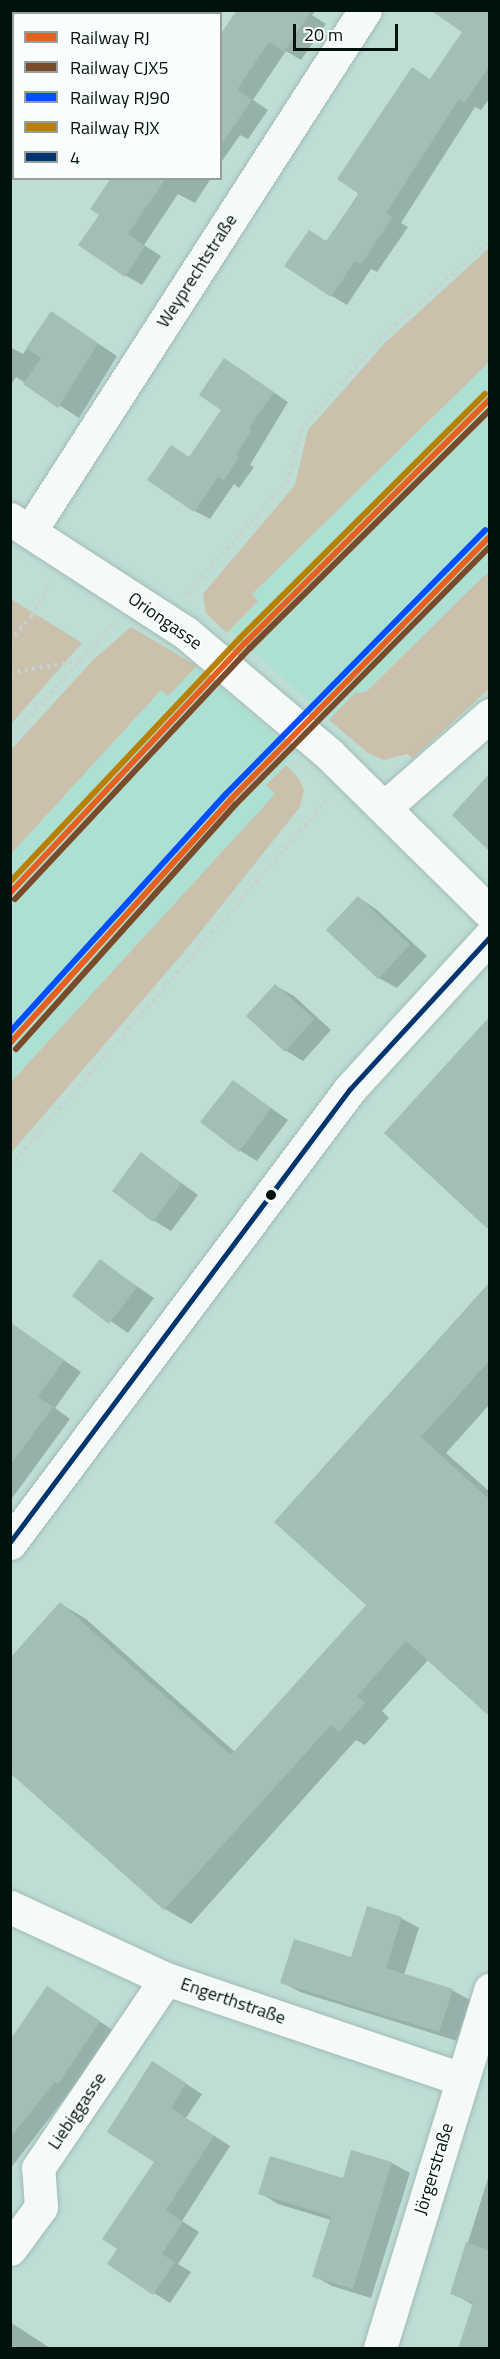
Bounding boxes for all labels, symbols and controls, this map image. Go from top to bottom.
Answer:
legend [12,12,222,180]
scale bar [296,12,401,50]
text: 20 m [304,21,343,48]
text: Railway RJ [70,24,150,51]
text: Railway CJX5 [70,54,168,81]
text: Railway RJ90 [70,84,170,111]
text: Railway RJX [70,114,160,141]
text: 4 [70,144,80,171]
street label: Weyprechtstraße [152,210,242,332]
street label: Oriongasse [124,588,206,654]
unlabelled marker [265,1189,277,1201]
street label: Engerthstraße [178,1973,288,2029]
street label: Liebiggasse [43,2068,111,2154]
street label: Jörgerstraße [410,2121,458,2217]

